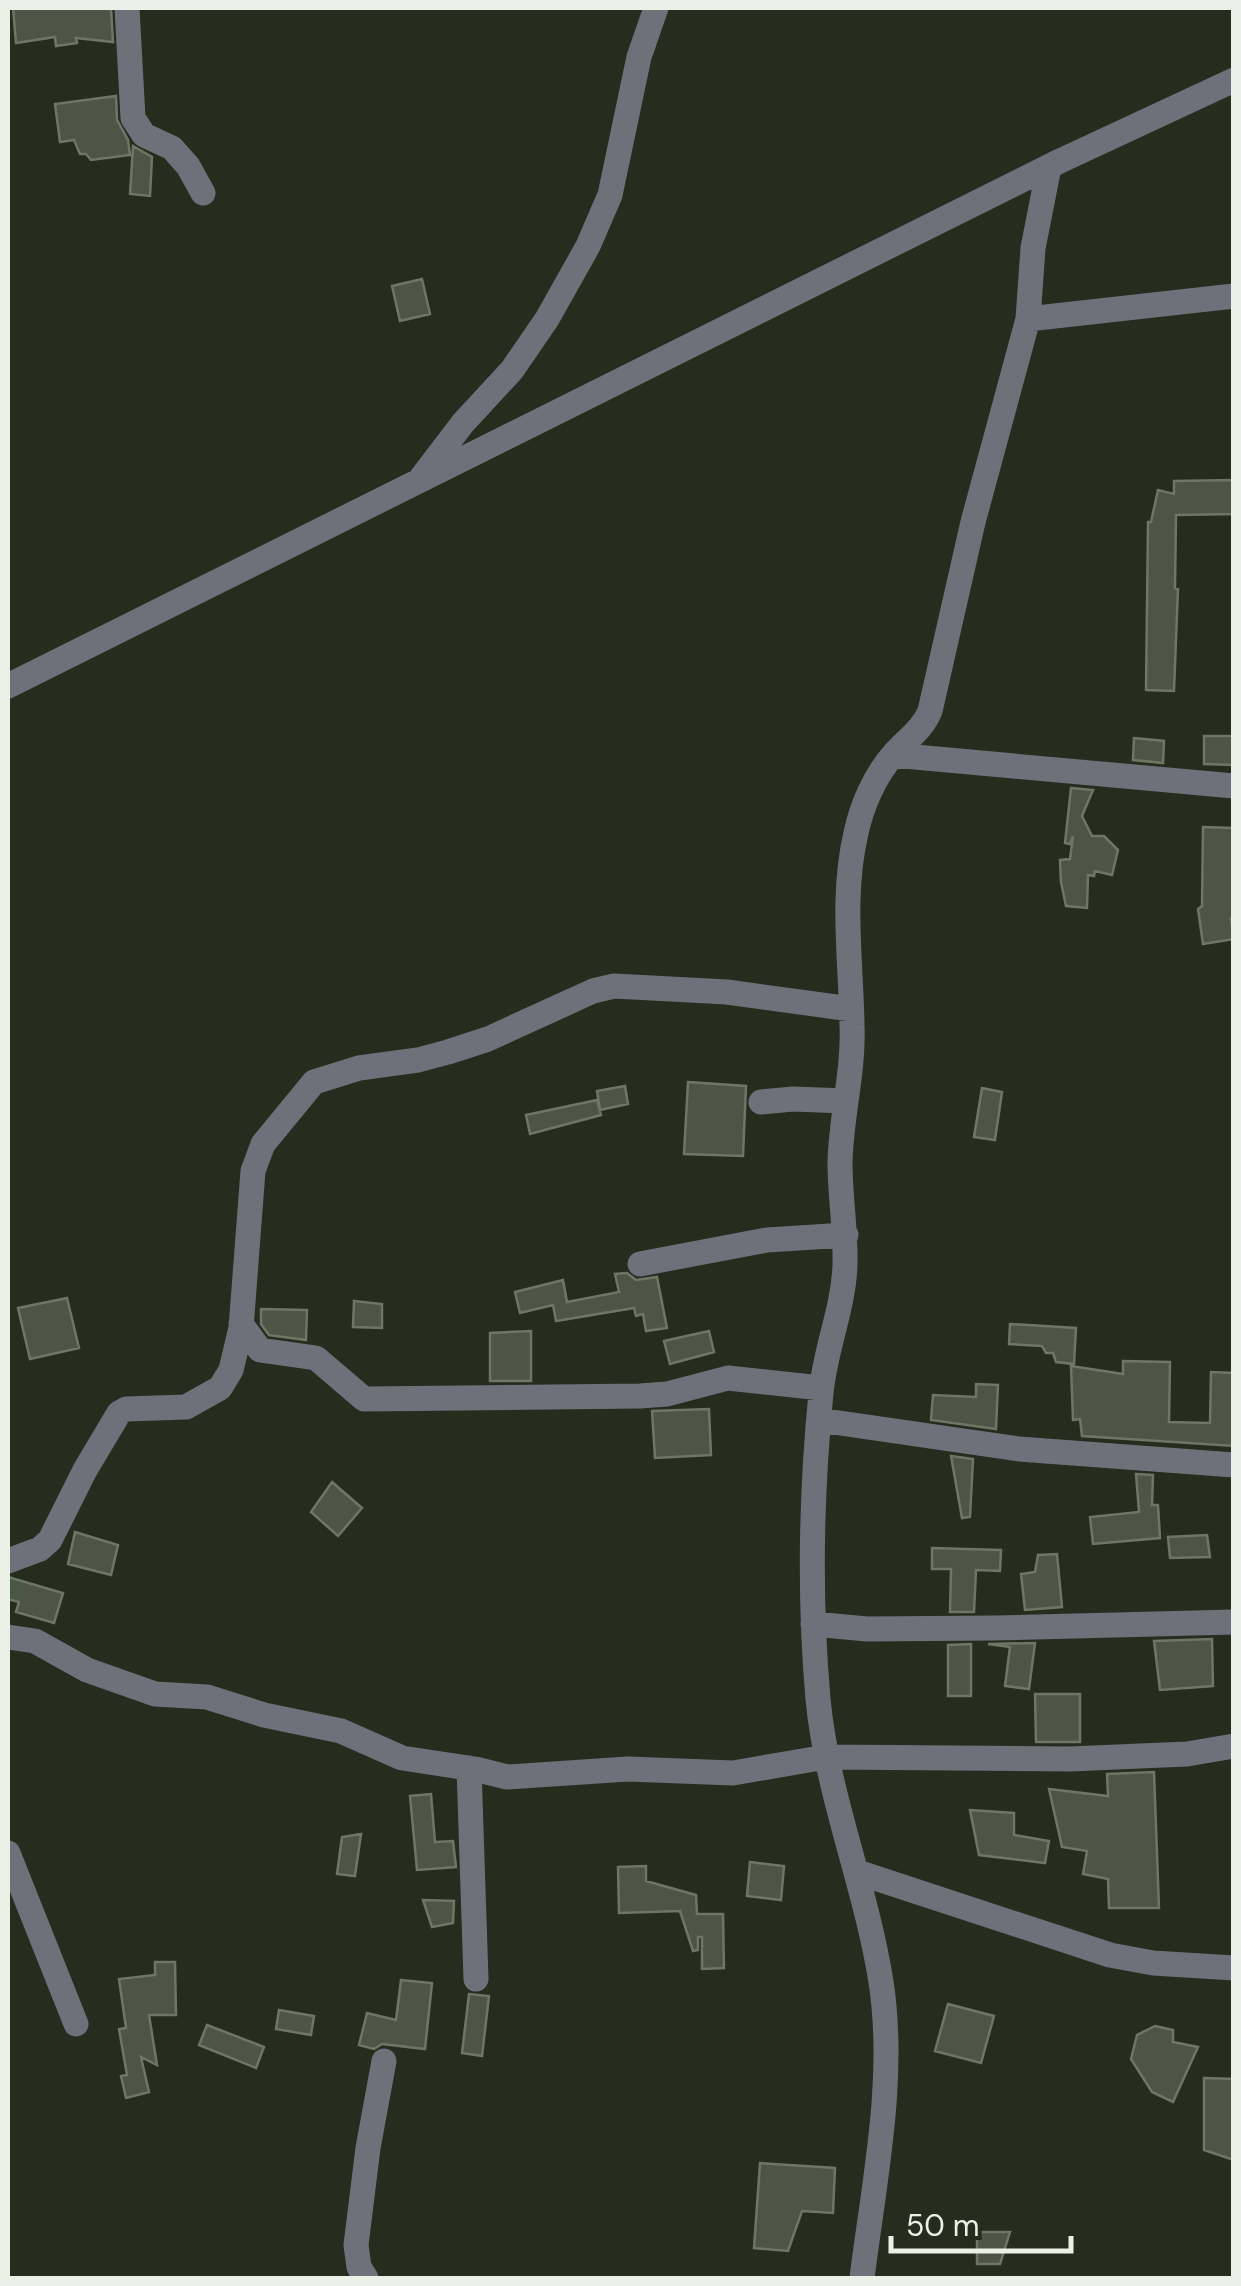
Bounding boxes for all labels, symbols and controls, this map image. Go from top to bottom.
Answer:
scale bar [891,2191,1071,2253]
text: 50 m [906,2206,980,2245]

